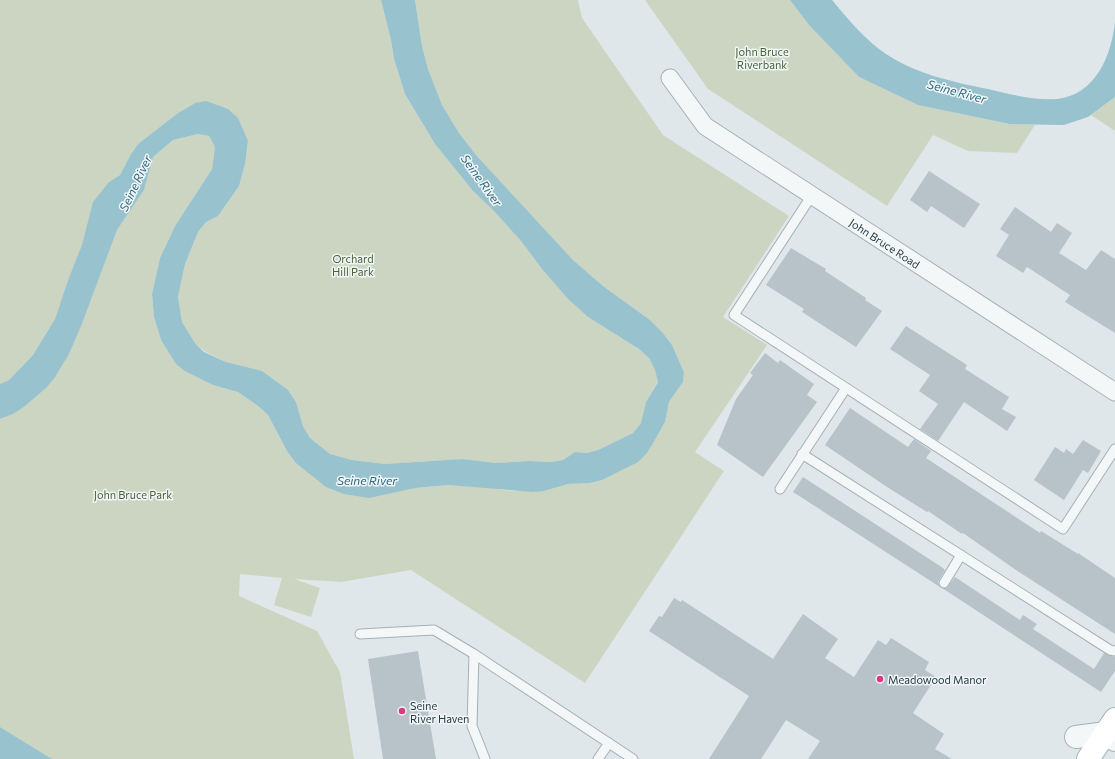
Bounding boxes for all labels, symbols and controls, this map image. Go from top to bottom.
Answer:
park label: John Bruce Riverbank [735,45,789,71]
water label: Seine River [926,76,989,106]
water label: Seine River [116,152,155,213]
water label: Seine River [459,152,506,209]
street label: John Bruce Road [847,215,923,270]
park label: Orchard Hill Park [332,252,374,278]
water label: Seine River [337,473,398,487]
park label: John Bruce Park [94,488,172,502]
place label: Meadowood Manor [888,673,987,686]
marker: Meadowood Manor [875,674,885,684]
place label: Seine River Haven [410,699,469,725]
marker: Seine River Haven [397,706,407,716]

